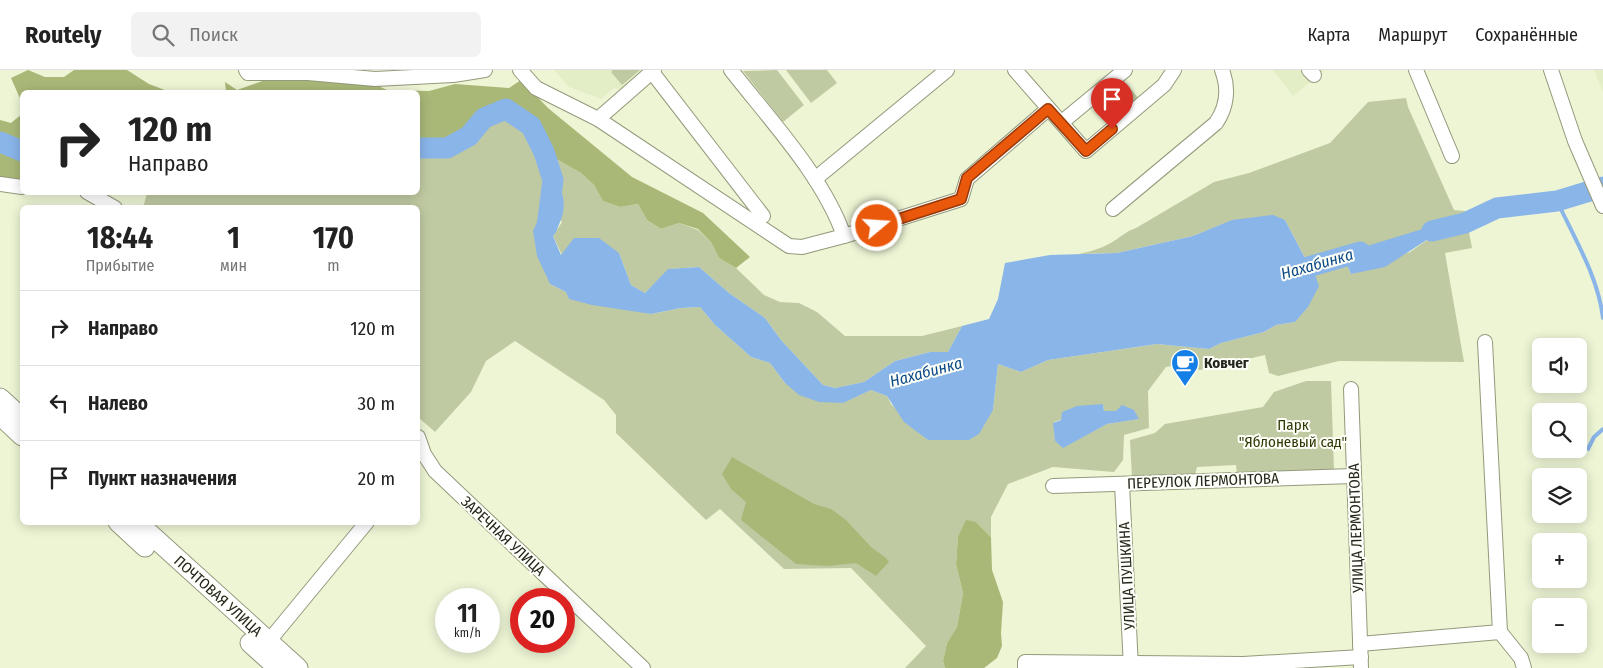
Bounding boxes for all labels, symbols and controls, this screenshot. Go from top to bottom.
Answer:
search box [131,12,481,57]
text: Routely [25,21,101,49]
icon: search [149,21,177,49]
text: Поиск [189,23,238,46]
text: Карта [1307,24,1350,46]
text: Маршрут [1378,24,1447,46]
text: Сохранённые [1475,24,1578,46]
pin [1091,78,1133,129]
icon: arrive [1098,85,1126,113]
text: 120 m [128,108,212,150]
icon: right [45,110,110,175]
text: Направо [128,150,209,177]
position arrow [850,199,902,251]
text: 18:44 [87,220,153,256]
text: 1 [227,220,240,256]
text: 170 [313,220,354,256]
water label: Нахабинка [1279,245,1355,283]
text: Прибытие [86,256,154,275]
text: мин [220,256,247,275]
text: m [327,256,340,275]
icon: right [45,314,73,342]
text: Направо [88,317,158,340]
text: 120 m [350,317,395,340]
map controls [1532,338,1587,653]
button: sound [1532,338,1587,393]
cafe icon: Ковчег [1170,348,1200,387]
water label: Нахабинка [888,353,964,391]
place label: Ковчег [1204,354,1249,372]
icon: left [45,389,73,417]
text: Налево [88,392,148,415]
text: 30 m [357,392,395,415]
button: search [1532,403,1587,458]
park label: Парк "Яблоневый сад" [1239,416,1347,451]
street label: УЛИЦА ЛЕРМОНТОВА [1345,463,1367,594]
icon: arrive [45,464,73,492]
text: Пункт назначения [88,467,237,490]
text: 20 m [358,467,395,490]
button: layers [1532,468,1587,523]
street label: ПЕРЕУЛОК ЛЕРМОНТОВА [1127,469,1279,493]
street label: ЗАРЕЧНАЯ УЛИЦА [457,492,549,580]
street label: УЛИЦА ПУШКИНА [1115,521,1139,631]
button: + [1532,533,1587,588]
street label: ПОЧТОВАЯ УЛИЦА [170,552,266,640]
speed limit sign: 20 [510,588,575,653]
button: − [1532,598,1587,653]
text: 11 [457,599,478,629]
text: km/h [454,626,481,640]

